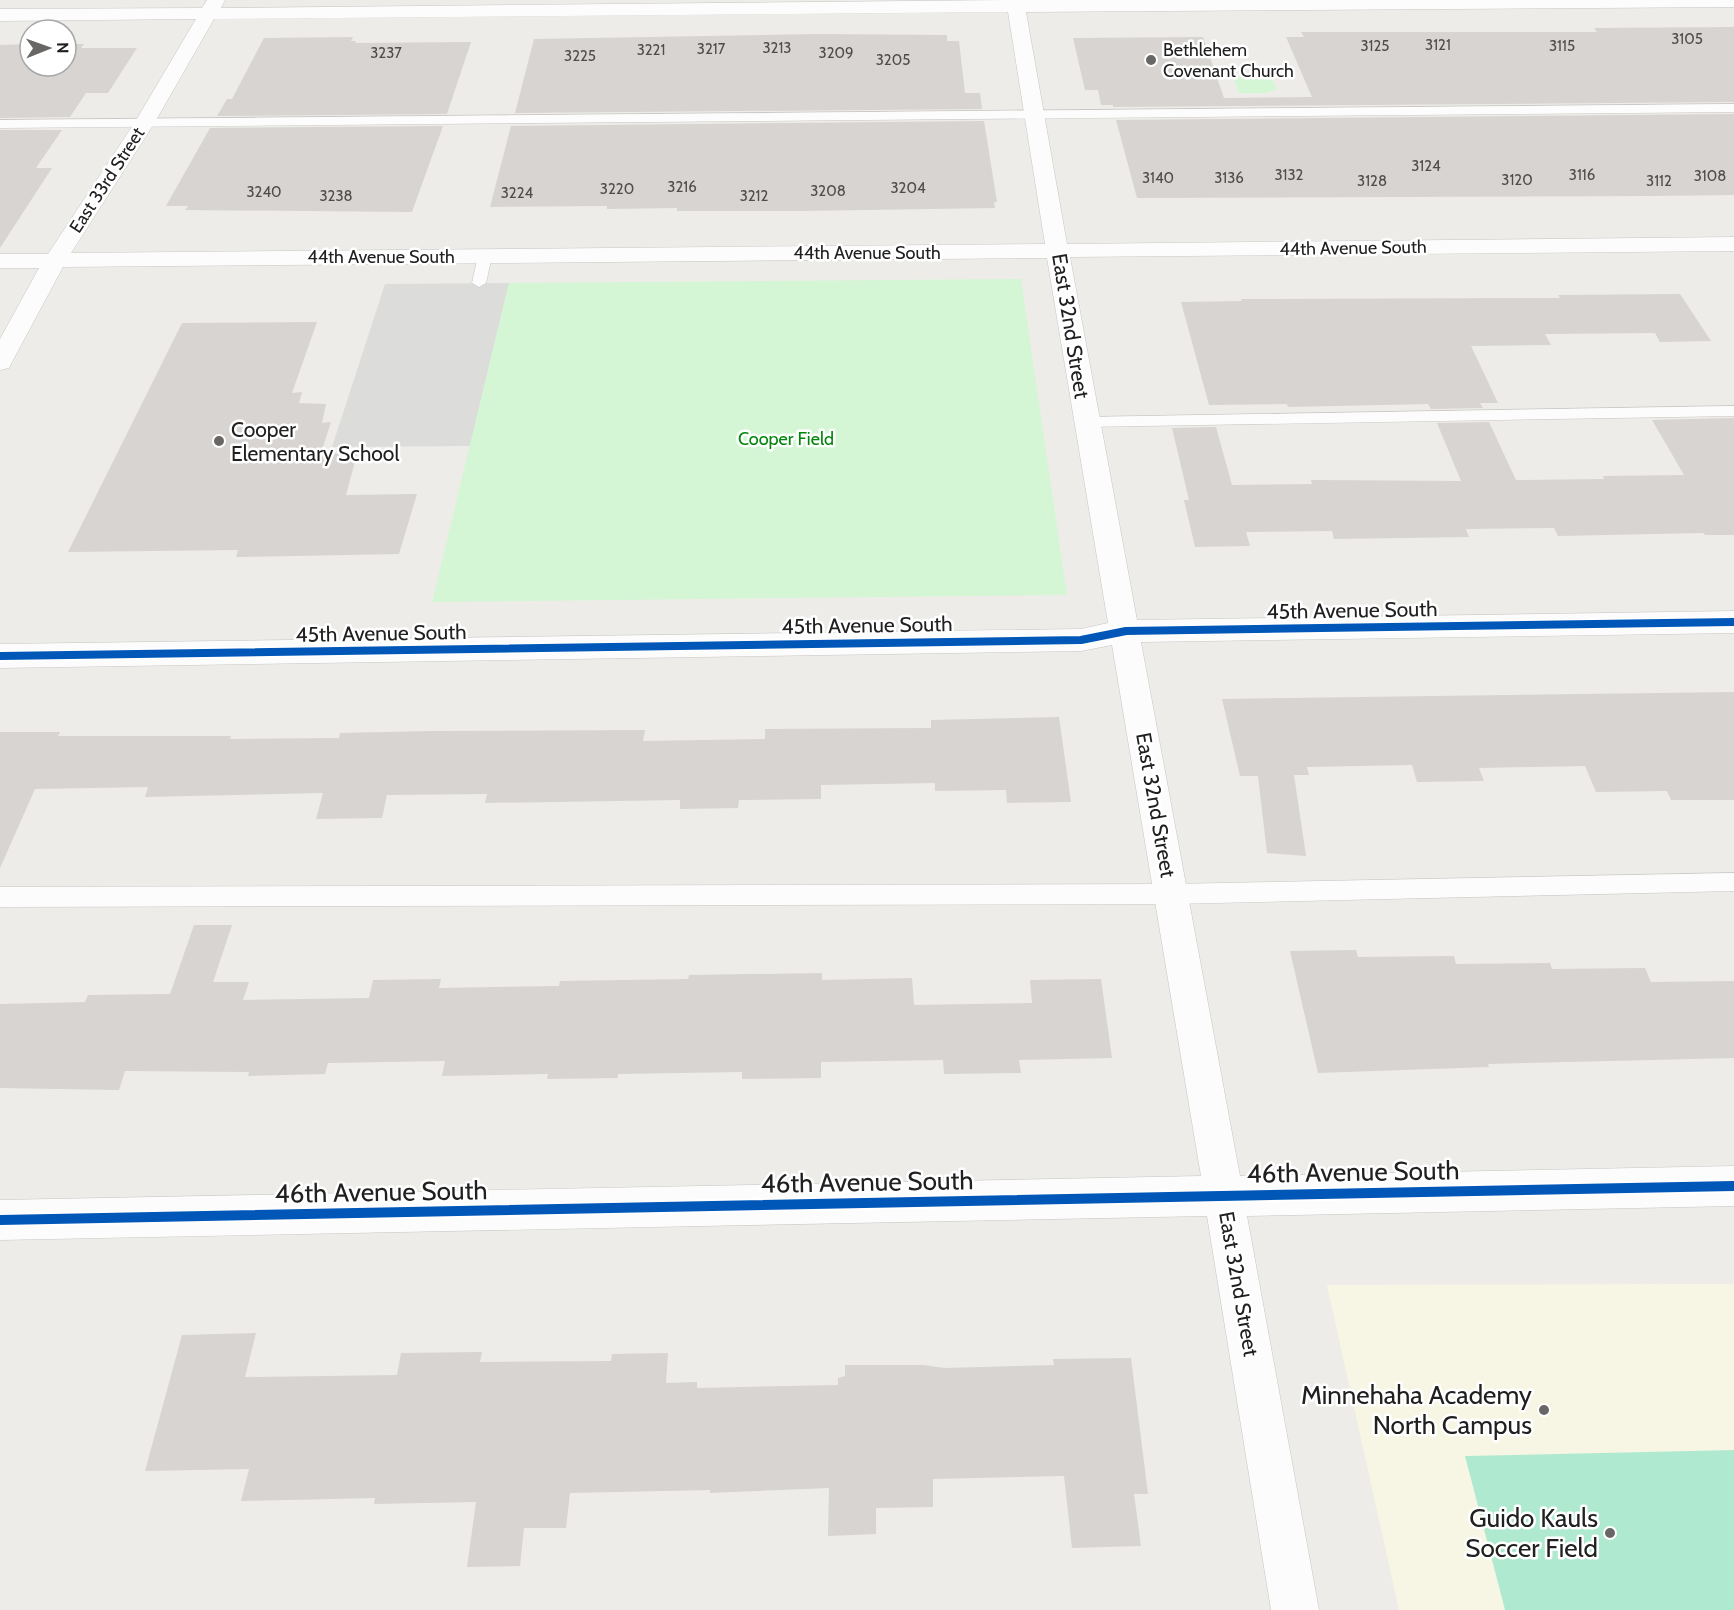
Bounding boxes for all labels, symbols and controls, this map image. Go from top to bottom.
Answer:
north arrow [18,18,78,78]
house number: 3105 [1671,30,1703,48]
house number: 3121 [1425,36,1451,54]
house number: 3125 [1361,37,1389,55]
house number: 3115 [1549,37,1575,55]
house number: 3213 [763,39,791,57]
place label: Bethlehem Covenant Church [1163,39,1294,82]
house number: 3217 [697,40,726,58]
house number: 3221 [637,41,665,59]
text: N [53,42,72,54]
house number: 3237 [370,44,402,62]
house number: 3209 [819,44,853,62]
house number: 3225 [564,47,596,65]
house number: 3205 [876,51,910,69]
marker: Bethlehem Covenant Church [1144,53,1158,67]
street label: East 33rd Street [65,123,149,237]
house number: 3124 [1411,157,1441,175]
house number: 3132 [1275,166,1304,184]
house number: 3116 [1569,166,1595,184]
house number: 3108 [1694,167,1726,185]
house number: 3140 [1142,169,1174,187]
house number: 3136 [1214,169,1244,187]
house number: 3120 [1501,171,1533,189]
house number: 3128 [1357,172,1387,190]
house number: 3112 [1646,172,1672,190]
house number: 3216 [667,178,697,196]
house number: 3204 [890,179,926,197]
house number: 3220 [600,180,634,198]
house number: 3208 [810,182,846,200]
house number: 3240 [246,183,282,201]
house number: 3224 [501,184,534,202]
house number: 3238 [319,187,353,205]
house number: 3212 [740,187,768,205]
street label: 44th Avenue South [1279,236,1427,260]
street label: 44th Avenue South [793,242,941,264]
street label: 44th Avenue South [307,246,455,268]
street label: East 32nd Street [1047,252,1095,400]
place label: Cooper Elementary School [231,417,399,466]
park label: Cooper Field [738,428,834,450]
marker: Cooper Elementary School [212,434,226,448]
street label: 45th Avenue South [1266,596,1438,624]
street label: 45th Avenue South [781,611,953,639]
street label: 45th Avenue South [295,619,467,647]
street label: East 32nd Street [1131,731,1181,879]
street label: 46th Avenue South [1246,1154,1460,1190]
street label: 46th Avenue South [760,1164,974,1200]
street label: 46th Avenue South [274,1174,488,1210]
street label: East 32nd Street [1214,1210,1264,1358]
place label: Minnehaha Academy North Campus [1301,1379,1532,1441]
marker: Minnehaha Academy North Campus [1537,1403,1551,1417]
place label: Guido Kauls Soccer Field [1465,1502,1598,1564]
marker: Guido Kauls Soccer Field [1603,1526,1617,1540]

